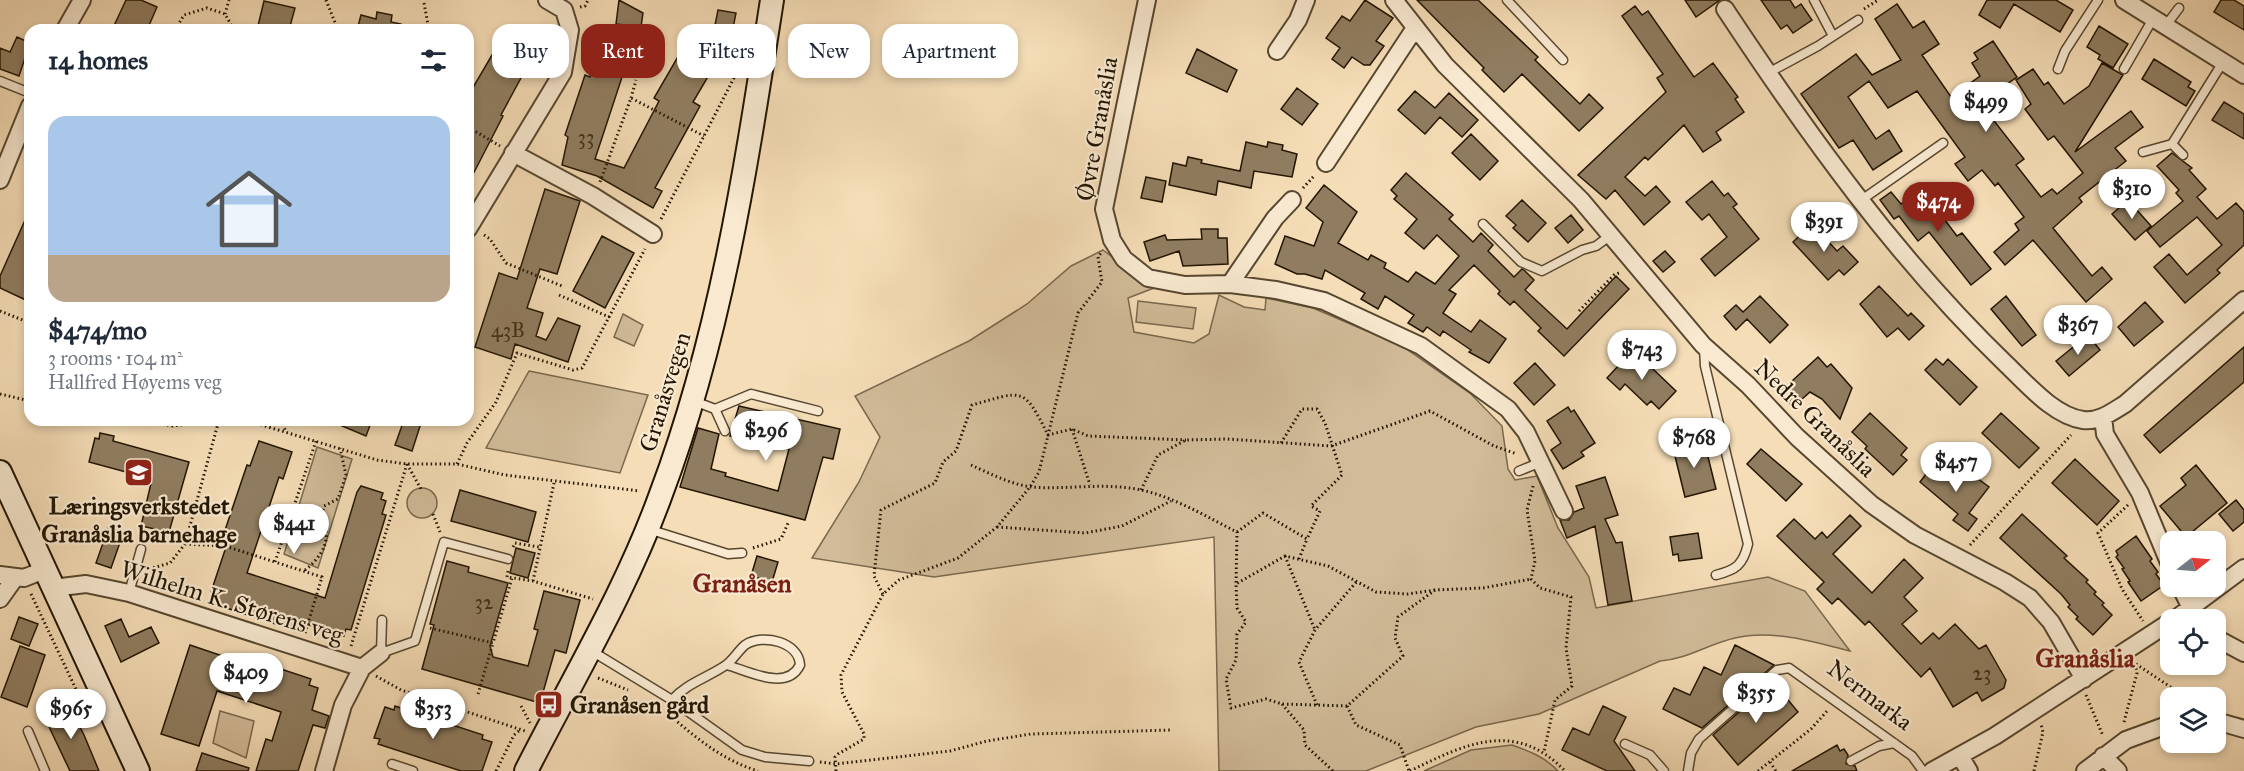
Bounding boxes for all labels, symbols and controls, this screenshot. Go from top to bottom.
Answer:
chip: Buy [492,24,569,78]
chip: Rent [581,24,665,78]
chip: Filters [677,24,776,78]
chip: New [788,24,870,78]
chip: Apartment [882,24,1018,78]
text: 14 homes [48,44,148,76]
icon: filters [417,44,450,77]
street label: Øvre Granåslia [1070,54,1125,203]
pin: $499 [1950,82,2022,133]
text: $499 [1964,89,2008,113]
house number: 33 [578,124,594,150]
icon: home [195,155,303,263]
pin: $310 [2096,169,2168,220]
text: $310 [2112,176,2152,200]
pin: $474 [1902,182,1974,233]
text: $474 [1916,189,1960,213]
pin: $391 [1788,202,1860,253]
text: $391 [1805,209,1843,233]
pin: $367 [2042,305,2114,356]
text: $367 [2058,312,2098,336]
text: $474/mo [48,314,147,346]
house number: 43B [491,317,525,343]
street label: Granåsvegen [633,328,697,456]
pin: $743 [1606,330,1678,381]
text: $743 [1621,337,1663,361]
text: 3 rooms · 104 m² [48,346,183,370]
street label: Nedre Granåslia [1748,352,1883,484]
text: Hallfred Høyems veg [48,370,221,394]
pin: $296 [730,411,802,462]
text: $296 [745,418,787,442]
pin: $768 [1658,418,1730,469]
text: $768 [1672,425,1716,449]
pin: $457 [1920,442,1992,493]
text: $457 [1934,449,1978,473]
school or university icon: Læringsverkstedet Granåslia barnehage [123,457,155,489]
place label: Læringsverkstedet Granåslia barnehage [41,491,237,549]
pin: $441 [258,504,330,555]
text: $441 [273,511,315,535]
north arrow [2160,531,2226,597]
map controls [2160,531,2226,753]
street label: Wilhelm K. Størens veg [117,554,348,650]
district label: Granåsen [692,567,792,599]
house number: 32 [475,589,494,615]
button: locate [2160,609,2226,675]
district label: Granåslia [2035,642,2136,674]
pin: $409 [210,653,282,704]
street label: Nermarka [1821,653,1919,737]
text: $409 [223,660,269,684]
house number: 23 [1973,660,1991,686]
pin: $355 [1720,673,1792,724]
text: $355 [1737,680,1775,704]
button: layers [2160,687,2226,753]
pin: $965 [35,689,107,740]
pin: $353 [397,689,469,740]
bus stop icon: Granåsen gård [533,689,565,721]
place label: Granåsen gård [570,690,710,720]
text: $965 [50,696,92,720]
text: $353 [414,696,452,720]

